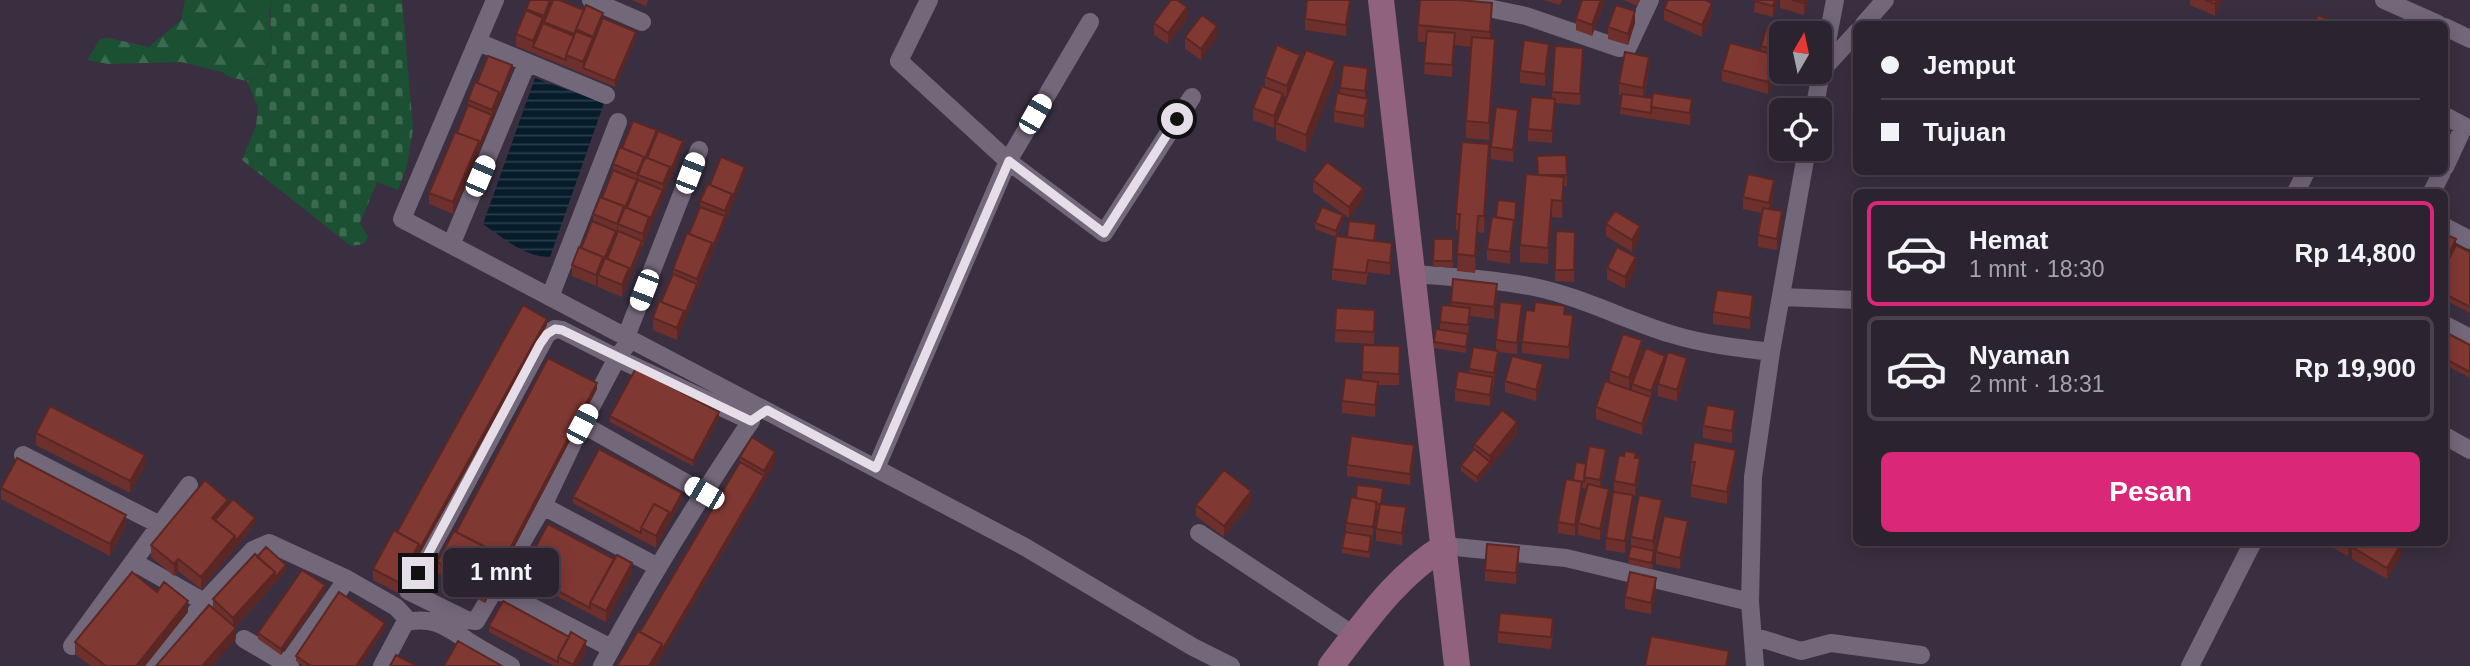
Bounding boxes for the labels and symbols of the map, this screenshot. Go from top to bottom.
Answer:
north arrow [1769,21,1832,84]
car [1016,91,1055,137]
route start [1161,103,1193,135]
car [673,150,708,196]
car [463,153,498,199]
car [627,267,662,313]
car [563,401,602,447]
car [681,473,728,513]
callout: 1 mnt [442,548,558,598]
route end [402,557,434,589]

